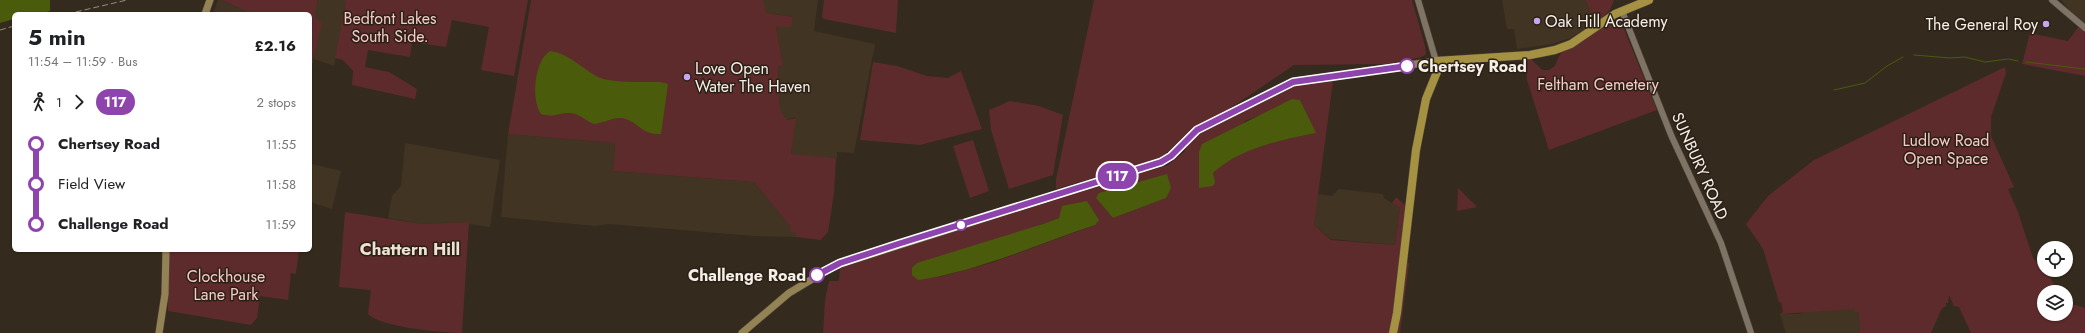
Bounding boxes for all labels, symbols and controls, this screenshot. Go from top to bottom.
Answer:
park label: Bedfont Lakes South Side. [343,7,437,48]
place label: Oak Hill Academy [1545,10,1669,33]
place label: The General Roy [1926,13,2039,36]
marker: Oak Hill Academy [1532,16,1542,26]
marker: The General Roy [2041,19,2051,29]
text: 5 min [28,21,86,53]
text: £2.16 [254,35,296,57]
text: 11:54 – 11:59 · Bus [28,52,137,71]
place label: Chertsey Road [1418,55,1527,78]
place label: Love Open Water The Haven [695,57,811,98]
marker: Chertsey Road [1399,58,1415,74]
marker: Love Open Water The Haven [682,72,692,82]
park label: Feltham Cemetery [1537,73,1660,96]
icon: walk [28,91,50,113]
icon: forward [68,91,90,113]
text: 117 [104,92,127,112]
text: 1 [56,93,62,112]
text: 2 stops [257,93,296,112]
street label: SUNBURY ROAD [1666,109,1734,224]
park label: Ludlow Road Open Space [1903,129,1989,170]
text: Chertsey Road [58,133,160,155]
text: 11:55 [266,135,296,154]
line badge: 117 [1094,163,1140,189]
text: 117 [1106,166,1128,186]
text: Field View [58,173,125,195]
text: 11:58 [266,175,296,194]
text: Challenge Road [58,213,169,235]
text: 11:59 [266,215,296,234]
unlabelled marker [955,219,967,231]
district label: Chattern Hill [360,237,460,261]
map controls [2037,241,2073,321]
button: locate [2037,241,2073,277]
place label: Challenge Road [688,264,806,287]
park label: Clockhouse Lane Park [187,265,265,306]
marker: Challenge Road [809,267,825,283]
button: layers [2037,285,2073,321]

